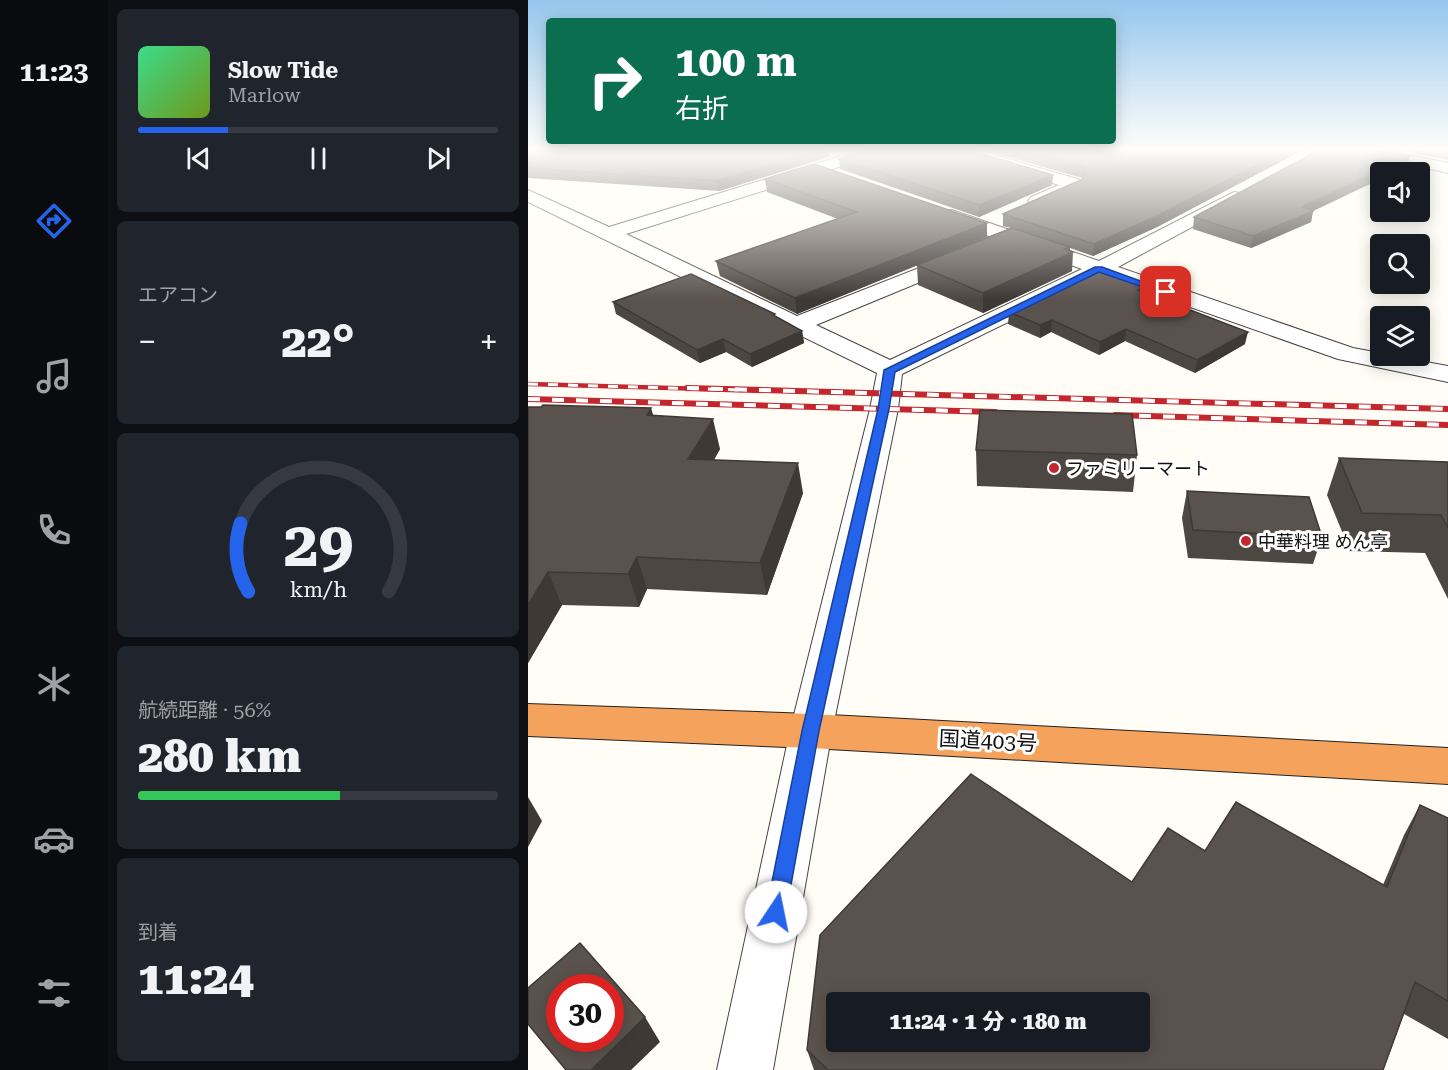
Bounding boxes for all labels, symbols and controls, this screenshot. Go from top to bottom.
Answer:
text: 100 m [675,37,797,86]
icon: right [576,42,654,120]
text: 11:23 [20,56,88,88]
text: Slow Tide [228,58,338,83]
text: Marlow [228,83,301,107]
text: 右折 [675,93,729,125]
icon: previous [182,142,215,175]
icon: pause [302,142,335,175]
icon: next [422,142,455,175]
map controls [1370,162,1430,366]
button: sound [1370,162,1430,222]
icon: directions [33,200,75,242]
button: search [1370,234,1430,294]
pin [1140,266,1191,317]
icon: arrive [1149,275,1182,308]
text: エアコン [138,283,218,307]
button: layers [1370,306,1430,366]
text: 22° [282,315,355,368]
text: − [138,322,156,361]
text: + [480,322,498,361]
icon: music [33,355,75,397]
place label: ファミリーマート [1066,458,1210,479]
marker: ファミリーマート [1047,461,1061,475]
text: 29 [283,508,353,581]
icon: phone [33,509,75,551]
place label: 中華料理 めん亭 [1258,531,1389,552]
marker: 中華料理 めん亭 [1239,534,1253,548]
text: km/h [289,577,347,602]
icon: climate [33,663,75,705]
text: 航続距離 · 56% [138,698,271,722]
street label: 国道403号 [938,726,1038,756]
text: 280 km [138,730,301,783]
icon: car [33,818,75,860]
position arrow [744,880,808,944]
text: 到着 [138,920,178,944]
text: 11:24 [138,952,254,1005]
icon: filters [33,972,75,1014]
speed limit sign: 30 [546,974,624,1052]
text: 11:24 · 1 分 · 180 m [889,1009,1087,1034]

